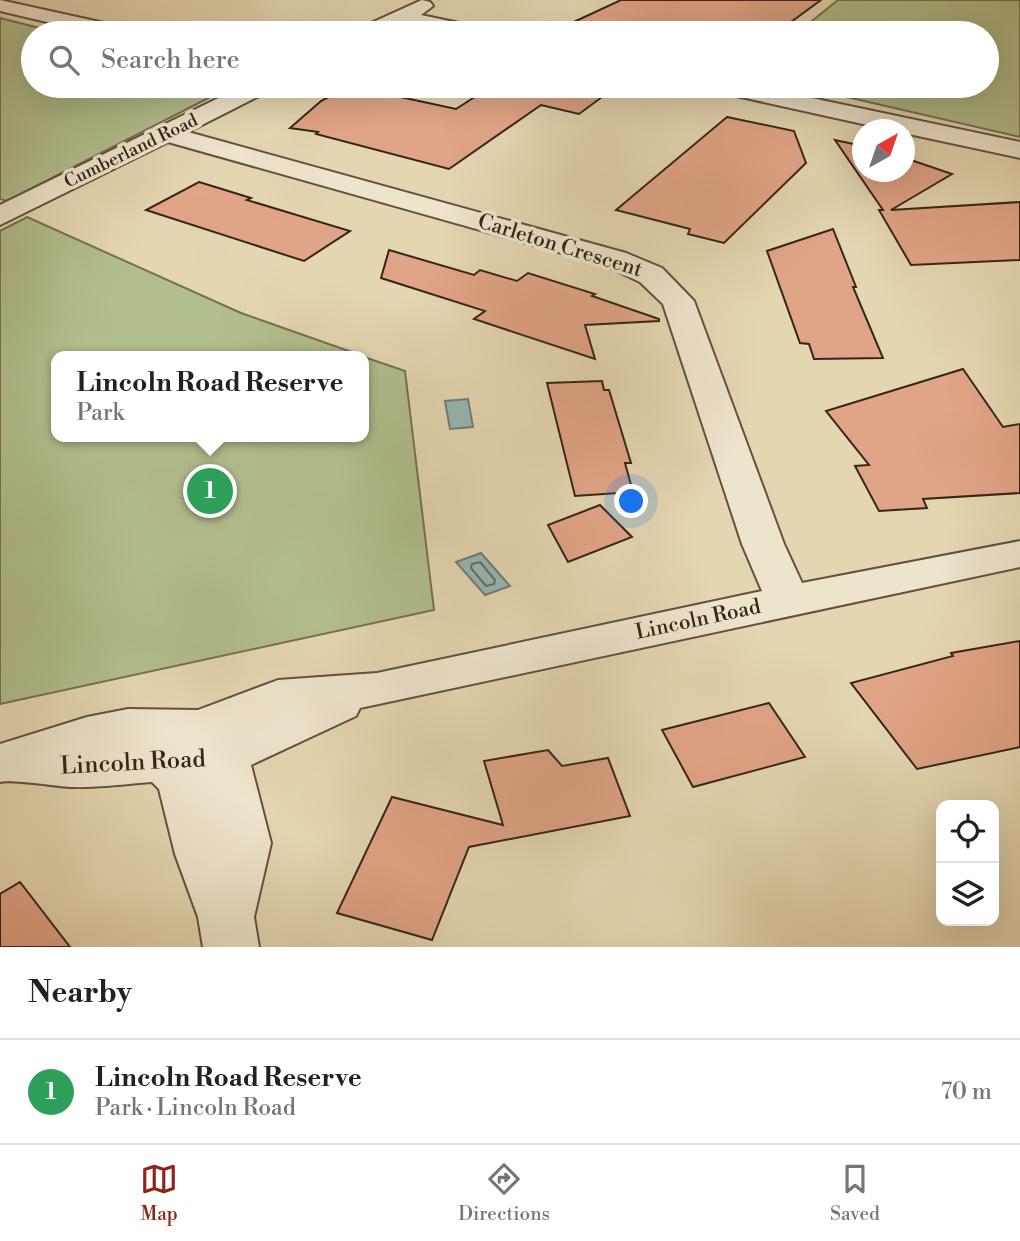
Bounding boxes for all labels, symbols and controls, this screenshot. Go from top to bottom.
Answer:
search box [21,21,999,98]
icon: search [45,41,83,79]
text: Search here [101,44,240,76]
street label: Cumberland Road [60,108,202,193]
north arrow [852,119,915,182]
street label: Carleton Crescent [475,209,646,284]
popup [51,351,369,442]
text: Lincoln Road Reserve [77,367,343,399]
text: Park [77,399,124,427]
pin: 1 [187,465,233,517]
your location [614,484,648,518]
street label: Lincoln Road [633,594,763,646]
street label: Lincoln Road [59,744,207,782]
map controls [936,800,999,926]
button: locate [936,800,999,863]
button: layers [936,863,999,926]
text: Nearby [28,974,132,1012]
text: Lincoln Road Reserve [95,1062,362,1094]
text: 1 [45,1078,57,1106]
text: 70 m [941,1078,992,1106]
text: Park · Lincoln Road [95,1094,296,1122]
tab: Map [140,1160,178,1226]
tab: Directions [458,1160,550,1226]
tab: Saved [830,1160,880,1226]

